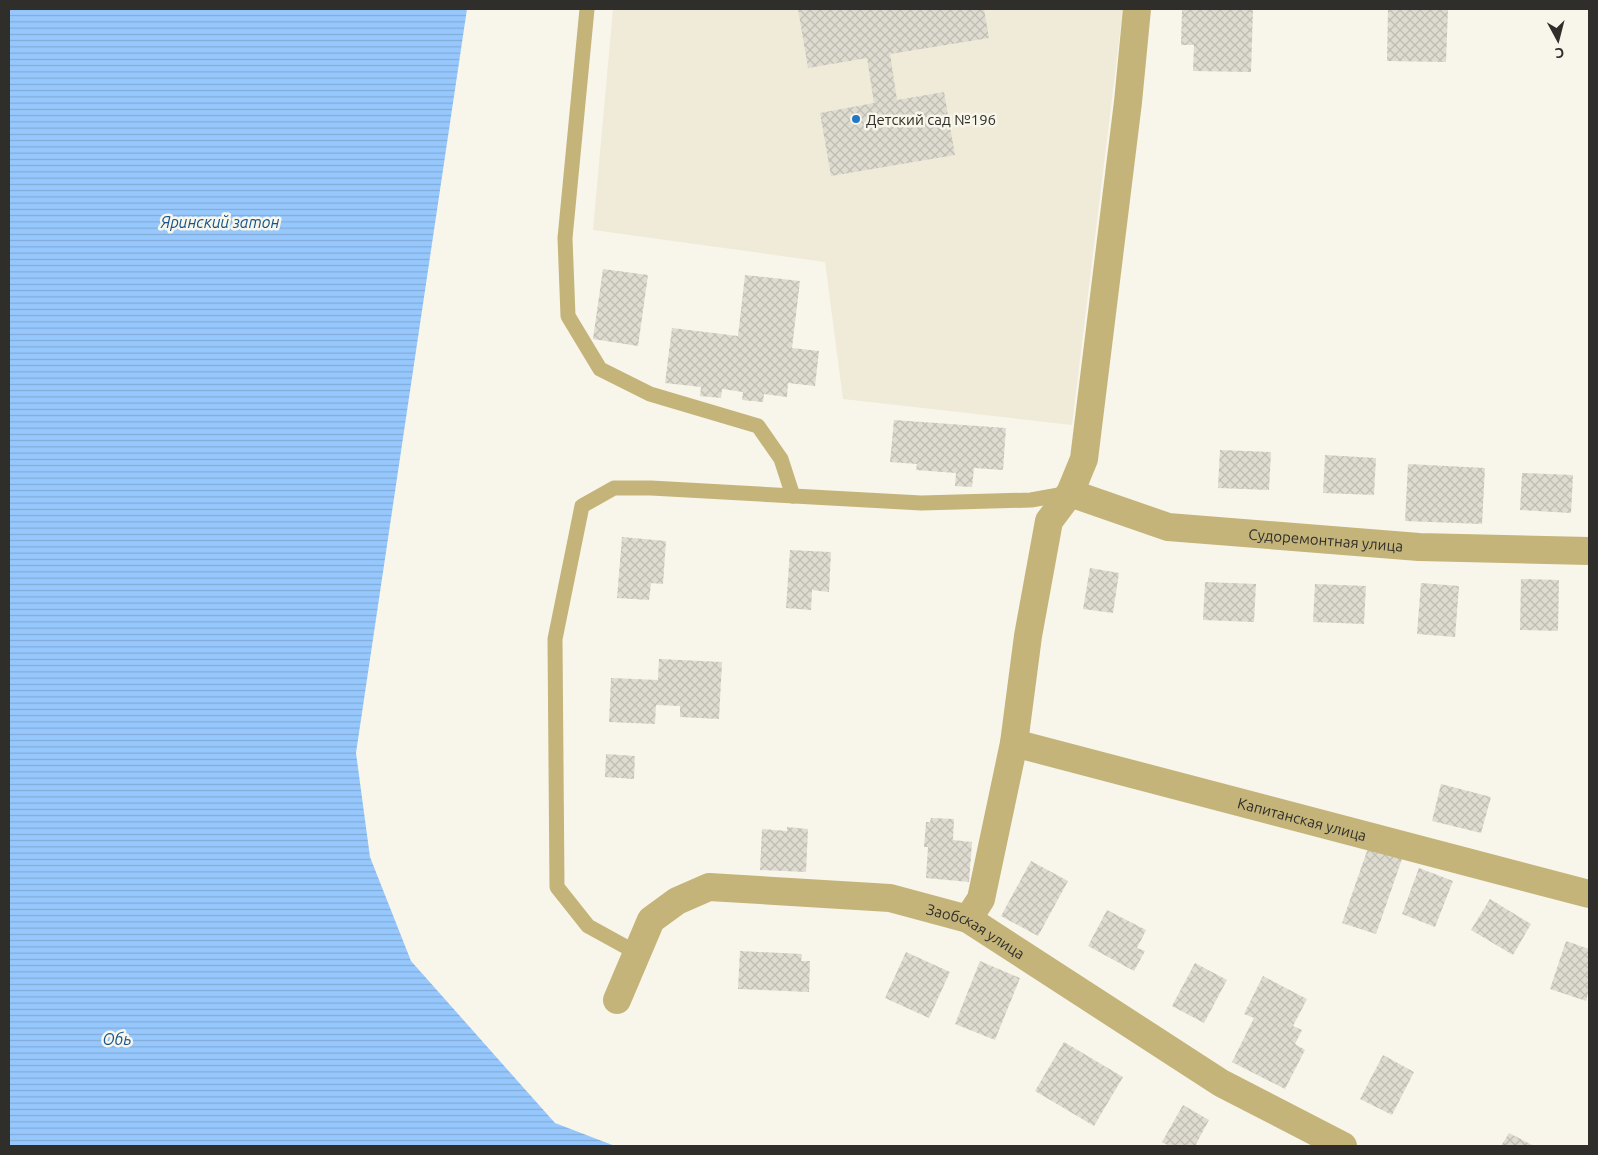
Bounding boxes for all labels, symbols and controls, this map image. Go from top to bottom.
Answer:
north arrow [1533,15,1583,65]
text: С [1554,44,1565,61]
place label: Детский сад №196 [866,111,996,128]
marker: Детский сад №196 [850,113,862,125]
water label: Яринский затон [160,213,279,231]
street label: Судоремонтная улица [1248,525,1404,554]
street label: Капитанская улица [1236,794,1368,844]
street label: Заобская улица [925,900,1028,962]
water label: Обь [102,1030,132,1048]

